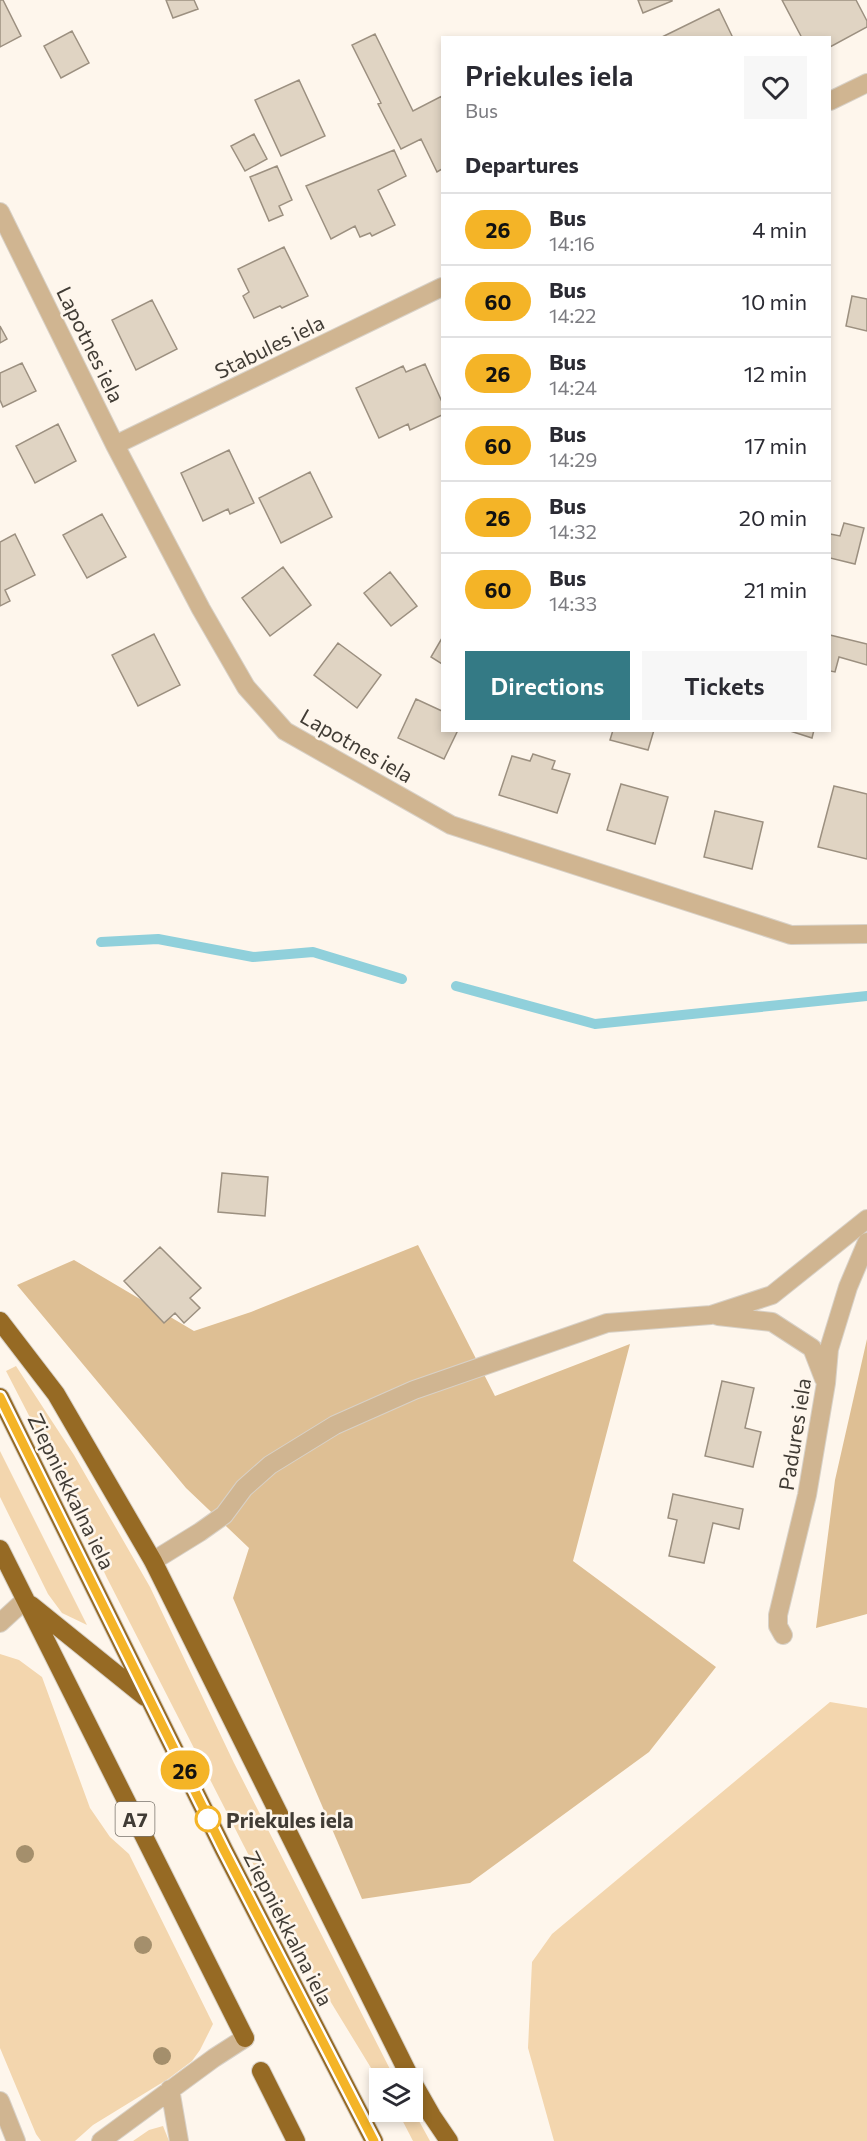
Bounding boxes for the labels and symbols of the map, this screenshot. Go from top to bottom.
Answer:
street label: Lapotnes iela [52,282,130,406]
street label: Stabules iela [210,309,328,383]
street label: Lapotnes iela [296,703,418,787]
street label: Padures iela [773,1376,815,1492]
street label: Ziepniekkalna iela [23,1409,121,1573]
line badge: 26 [158,1750,212,1790]
road number: A7 [116,1802,154,1836]
marker: Priekules iela [195,1806,221,1832]
place label: Priekules iela [226,1807,354,1832]
street label: Ziepniekkalna iela [239,1846,339,2010]

